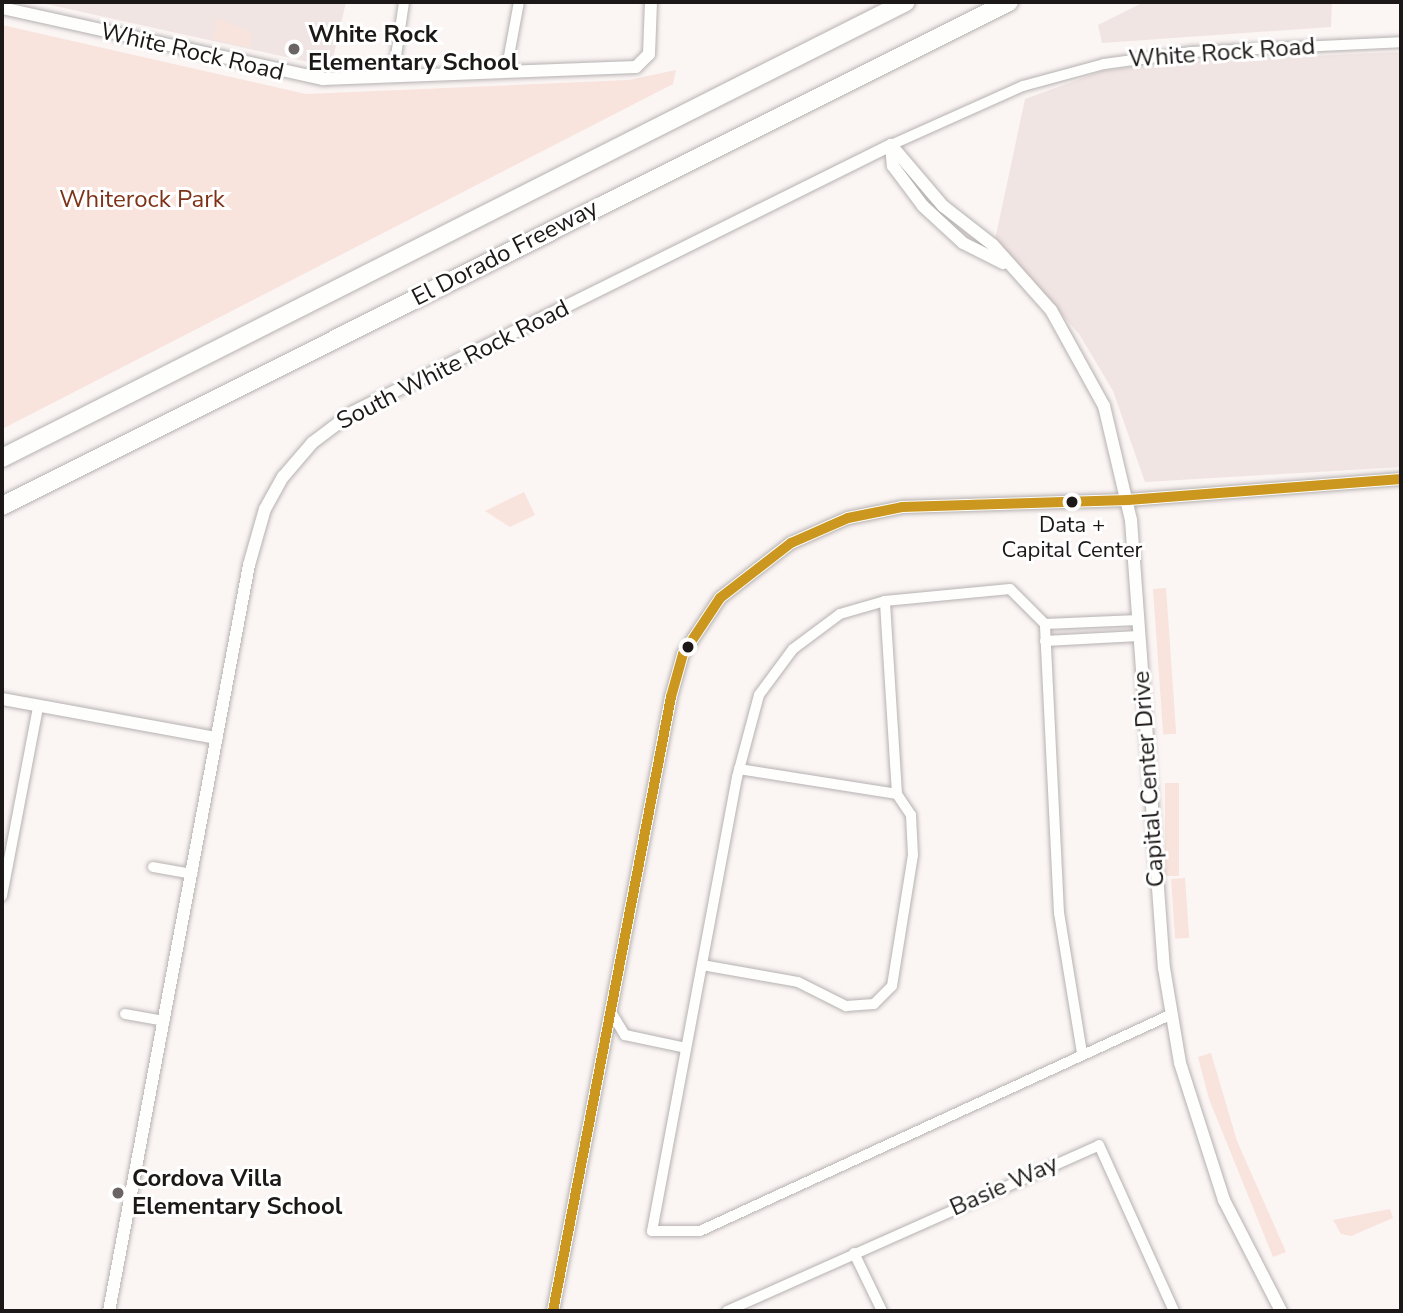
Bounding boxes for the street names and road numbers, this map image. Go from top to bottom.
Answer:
street label: White Rock Road [98,17,286,87]
street label: White Rock Road [1128,32,1316,74]
street label: El Dorado Freeway [407,194,603,312]
street label: South White Rock Road [332,294,574,436]
street label: Capital Center Drive [1127,670,1171,888]
street label: Basie Way [946,1149,1062,1223]

